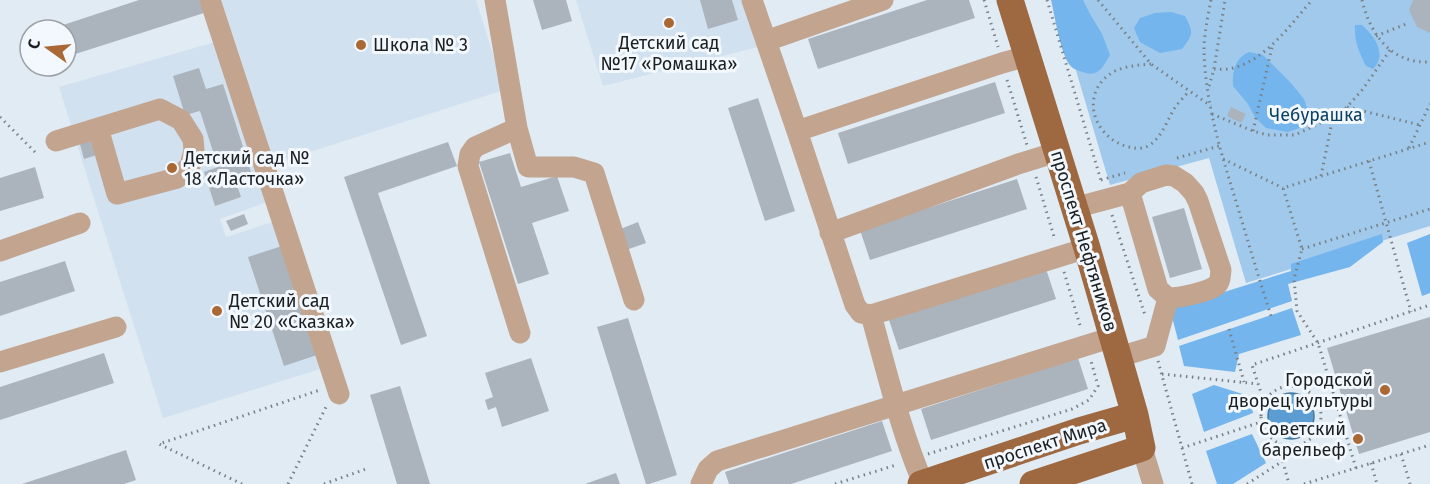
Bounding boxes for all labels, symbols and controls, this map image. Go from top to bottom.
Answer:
marker: Детский сад №17 «Ромашка» [662,16,676,30]
north arrow [18,18,78,78]
place label: Детский сад №17 «Ромашка» [601,32,737,75]
place label: Школа № 3 [373,34,468,56]
text: С [24,37,45,51]
marker: Школа № 3 [354,38,368,52]
park label: Чебурашка [1269,104,1363,126]
place label: Детский сад № 18 «Ласточка» [183,147,310,190]
street label: проспект Нефтяников [1046,148,1122,334]
marker: Детский сад № 18 «Ласточка» [165,161,179,175]
place label: Детский сад № 20 «Сказка» [228,290,355,333]
marker: Детский сад № 20 «Сказка» [210,304,224,318]
place label: Городской дворец культуры [1229,369,1373,412]
marker: Городской дворец культуры [1378,383,1392,397]
street label: проспект Мира [981,414,1109,474]
place label: Советский барельеф [1259,418,1346,461]
marker: Советский барельеф [1351,432,1365,446]

